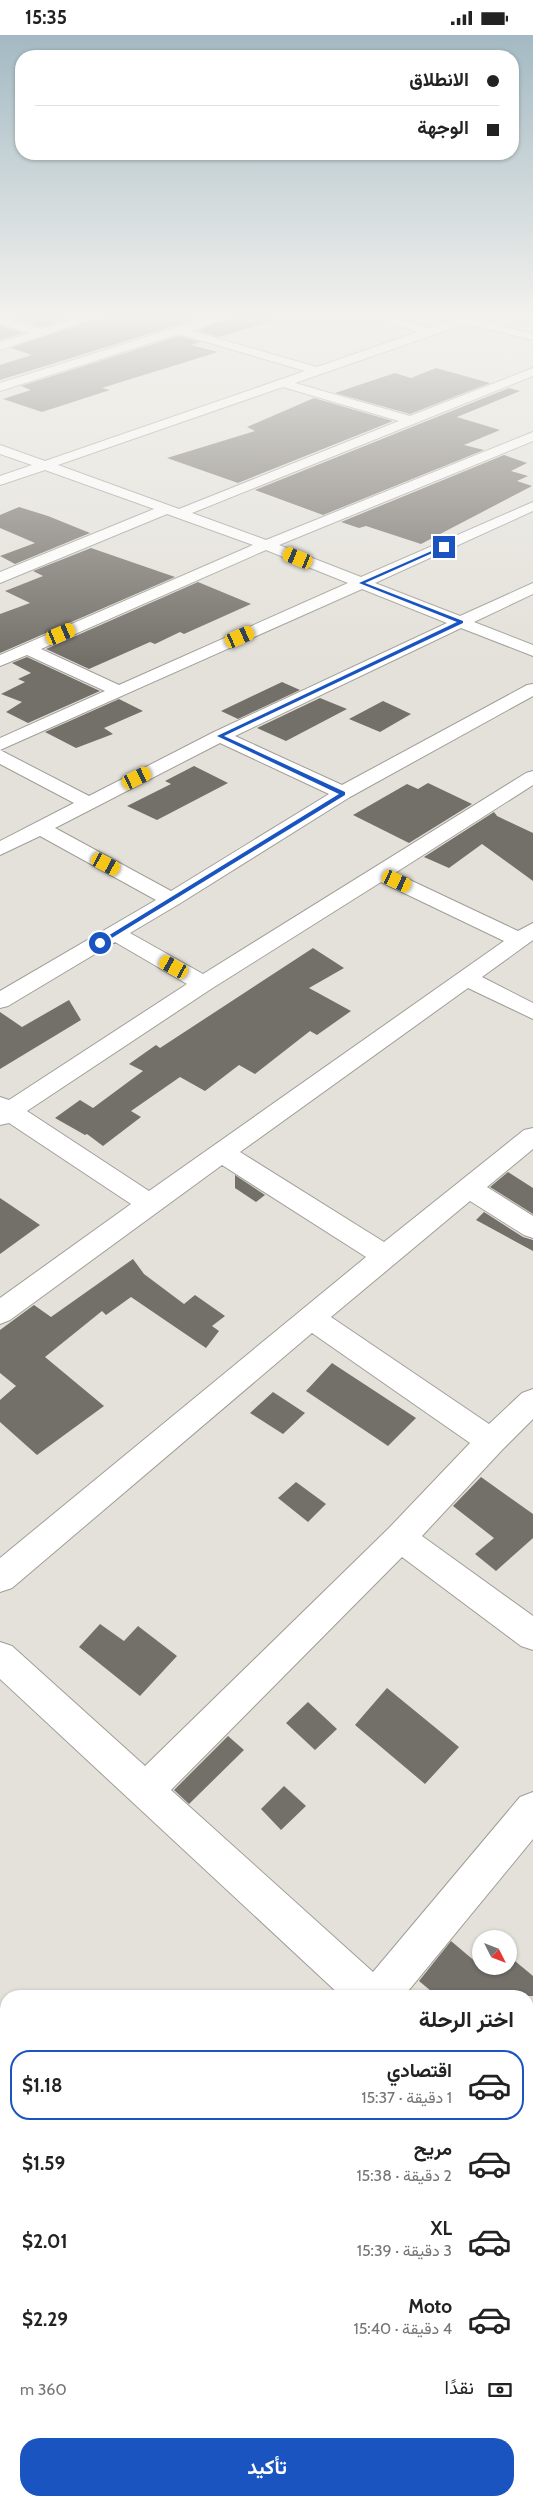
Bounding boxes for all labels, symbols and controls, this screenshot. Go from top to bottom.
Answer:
text: 15:35 [25,6,67,29]
text: الانطلاق [409,68,469,91]
text: الوجهة [417,116,469,139]
route end [433,536,455,558]
car [281,545,314,571]
car [44,621,77,647]
car [223,624,256,650]
car [120,765,153,791]
car [89,850,122,878]
car [380,868,413,894]
route start [89,932,111,954]
car [157,953,190,981]
north arrow [472,1930,518,1975]
map controls [472,1930,517,1975]
text: اختر الرحلة [419,2006,514,2033]
text: اقتصادي [387,2059,452,2082]
icon: car [467,2063,512,2108]
text: $1.18 [22,2074,62,2097]
text: 1 دقيقة · 15:37 [361,2088,452,2107]
text: مريح [414,2137,452,2160]
icon: car [467,2141,512,2186]
text: $1.59 [22,2152,65,2175]
text: 2 دقيقة · 15:38 [356,2166,452,2185]
text: XL [431,2217,452,2240]
icon: car [467,2219,512,2264]
text: $2.01 [22,2230,68,2253]
text: 3 دقيقة · 15:39 [357,2241,452,2260]
text: Moto [408,2295,452,2318]
icon: car [467,2297,512,2342]
text: $2.29 [22,2308,68,2331]
text: 4 دقيقة · 15:40 [353,2319,452,2338]
text: نقدًا [445,2376,474,2399]
icon: cash [486,2376,514,2404]
text: 360 m [20,2380,67,2399]
button: تأكيد [20,2438,514,2496]

